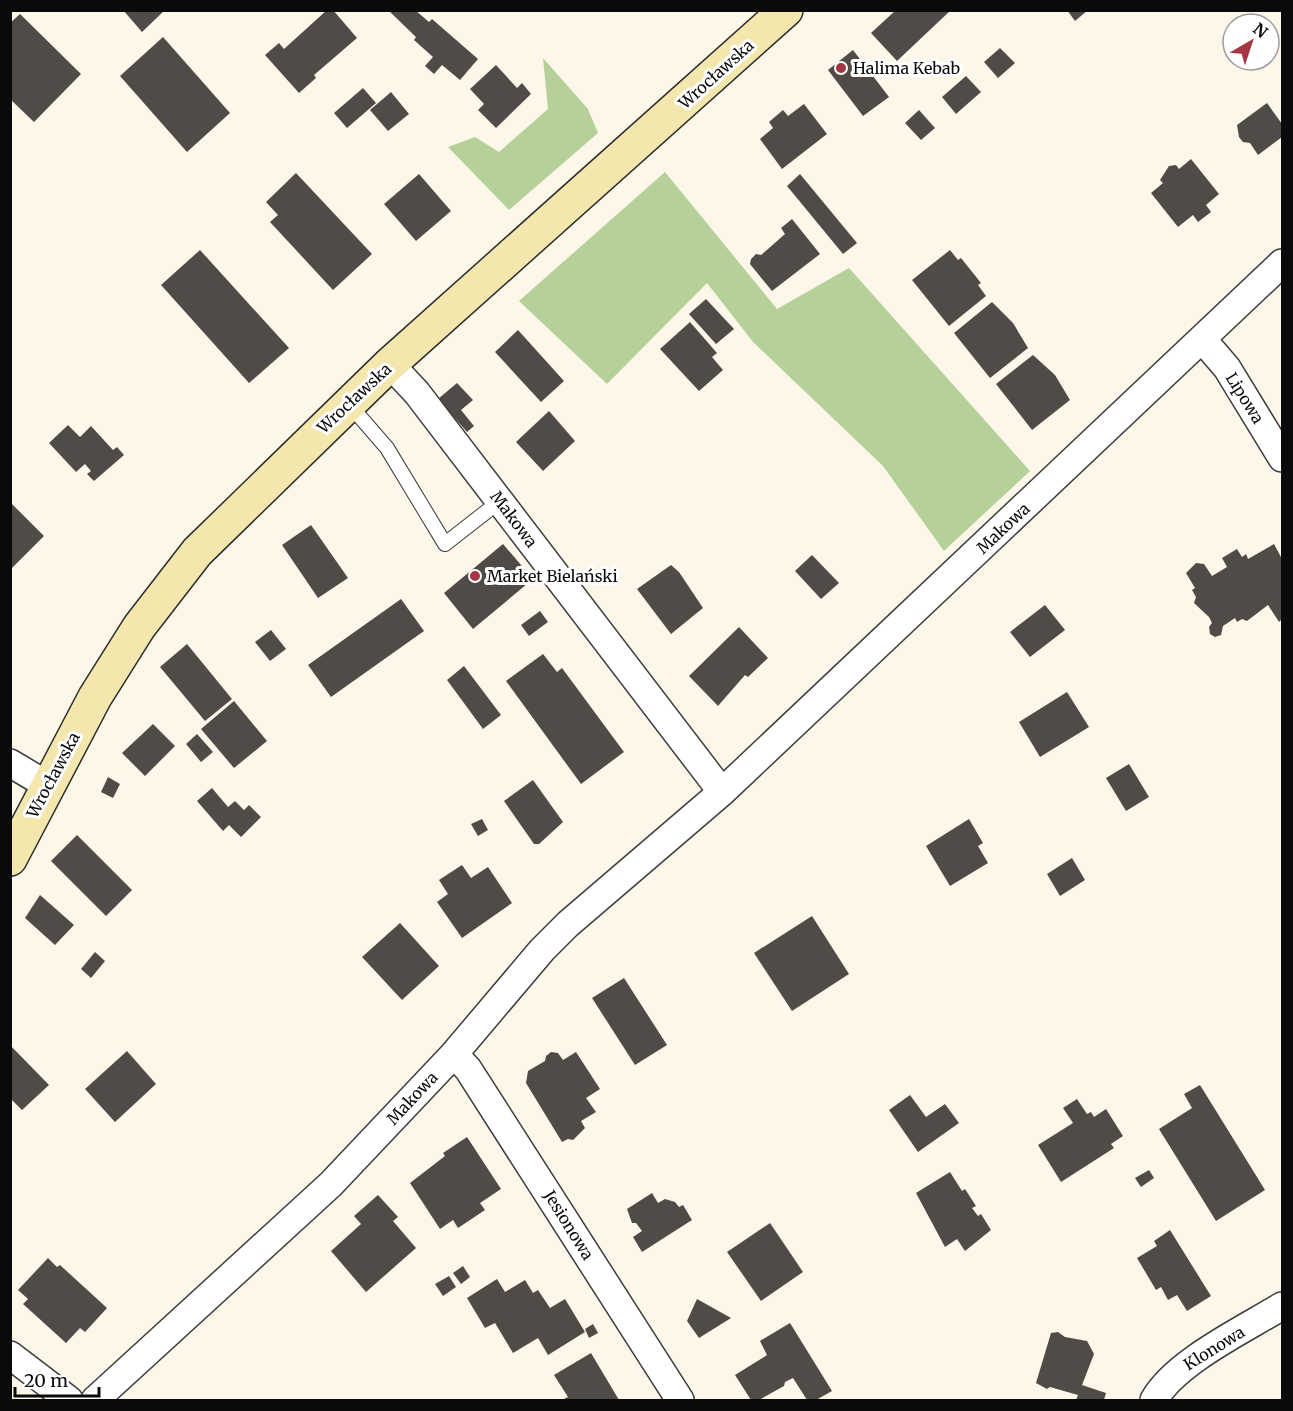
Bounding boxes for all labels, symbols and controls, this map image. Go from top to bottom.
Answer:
north arrow [1221,12,1281,72]
text: N [1249,19,1272,42]
street label: Wrocławska [674,35,758,114]
place label: Halima Kebab [853,58,961,78]
marker: Halima Kebab [834,61,848,75]
street label: Wrocławska [312,358,396,438]
street label: Lipowa [1222,369,1269,428]
street label: Makowa [486,487,542,552]
street label: Makowa [972,498,1034,558]
place label: Market Bielański [487,566,618,586]
marker: Market Bielański [468,569,482,583]
street label: Wrocławska [22,728,84,822]
street label: Makowa [382,1067,442,1129]
street label: Jesionowa [539,1186,598,1264]
street label: Klonowa [1180,1321,1248,1374]
scale bar [15,1360,99,1398]
text: 20 m [24,1369,68,1392]

